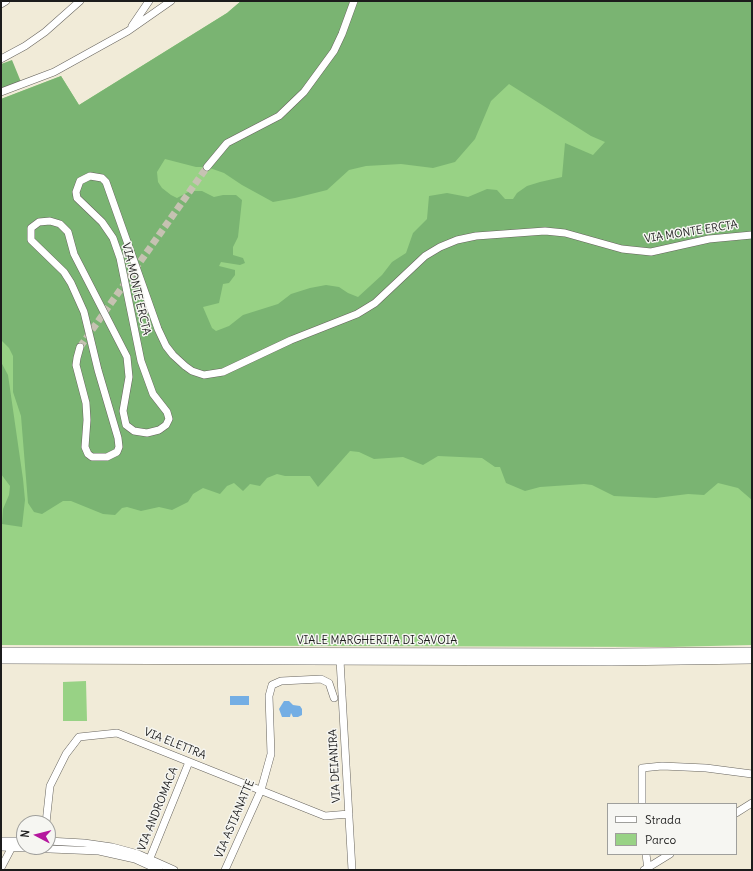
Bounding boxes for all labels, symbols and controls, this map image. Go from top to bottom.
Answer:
street label: VIA MONTE ERCTA [643,218,739,246]
street label: VIA MONTE ERCTA [119,242,153,336]
street label: VIALE MARGHERITA DI SAVOIA [297,634,457,648]
street label: VIA ELETTRA [142,726,208,762]
street label: VIA DEIANIRA [326,729,344,803]
street label: VIA ANDROMACA [135,765,181,853]
street label: VIA ASTIANATTE [212,778,258,860]
legend [607,803,737,855]
text: Strada [645,812,681,827]
north arrow [16,815,56,855]
text: N [18,829,32,838]
text: Parco [645,832,676,847]

